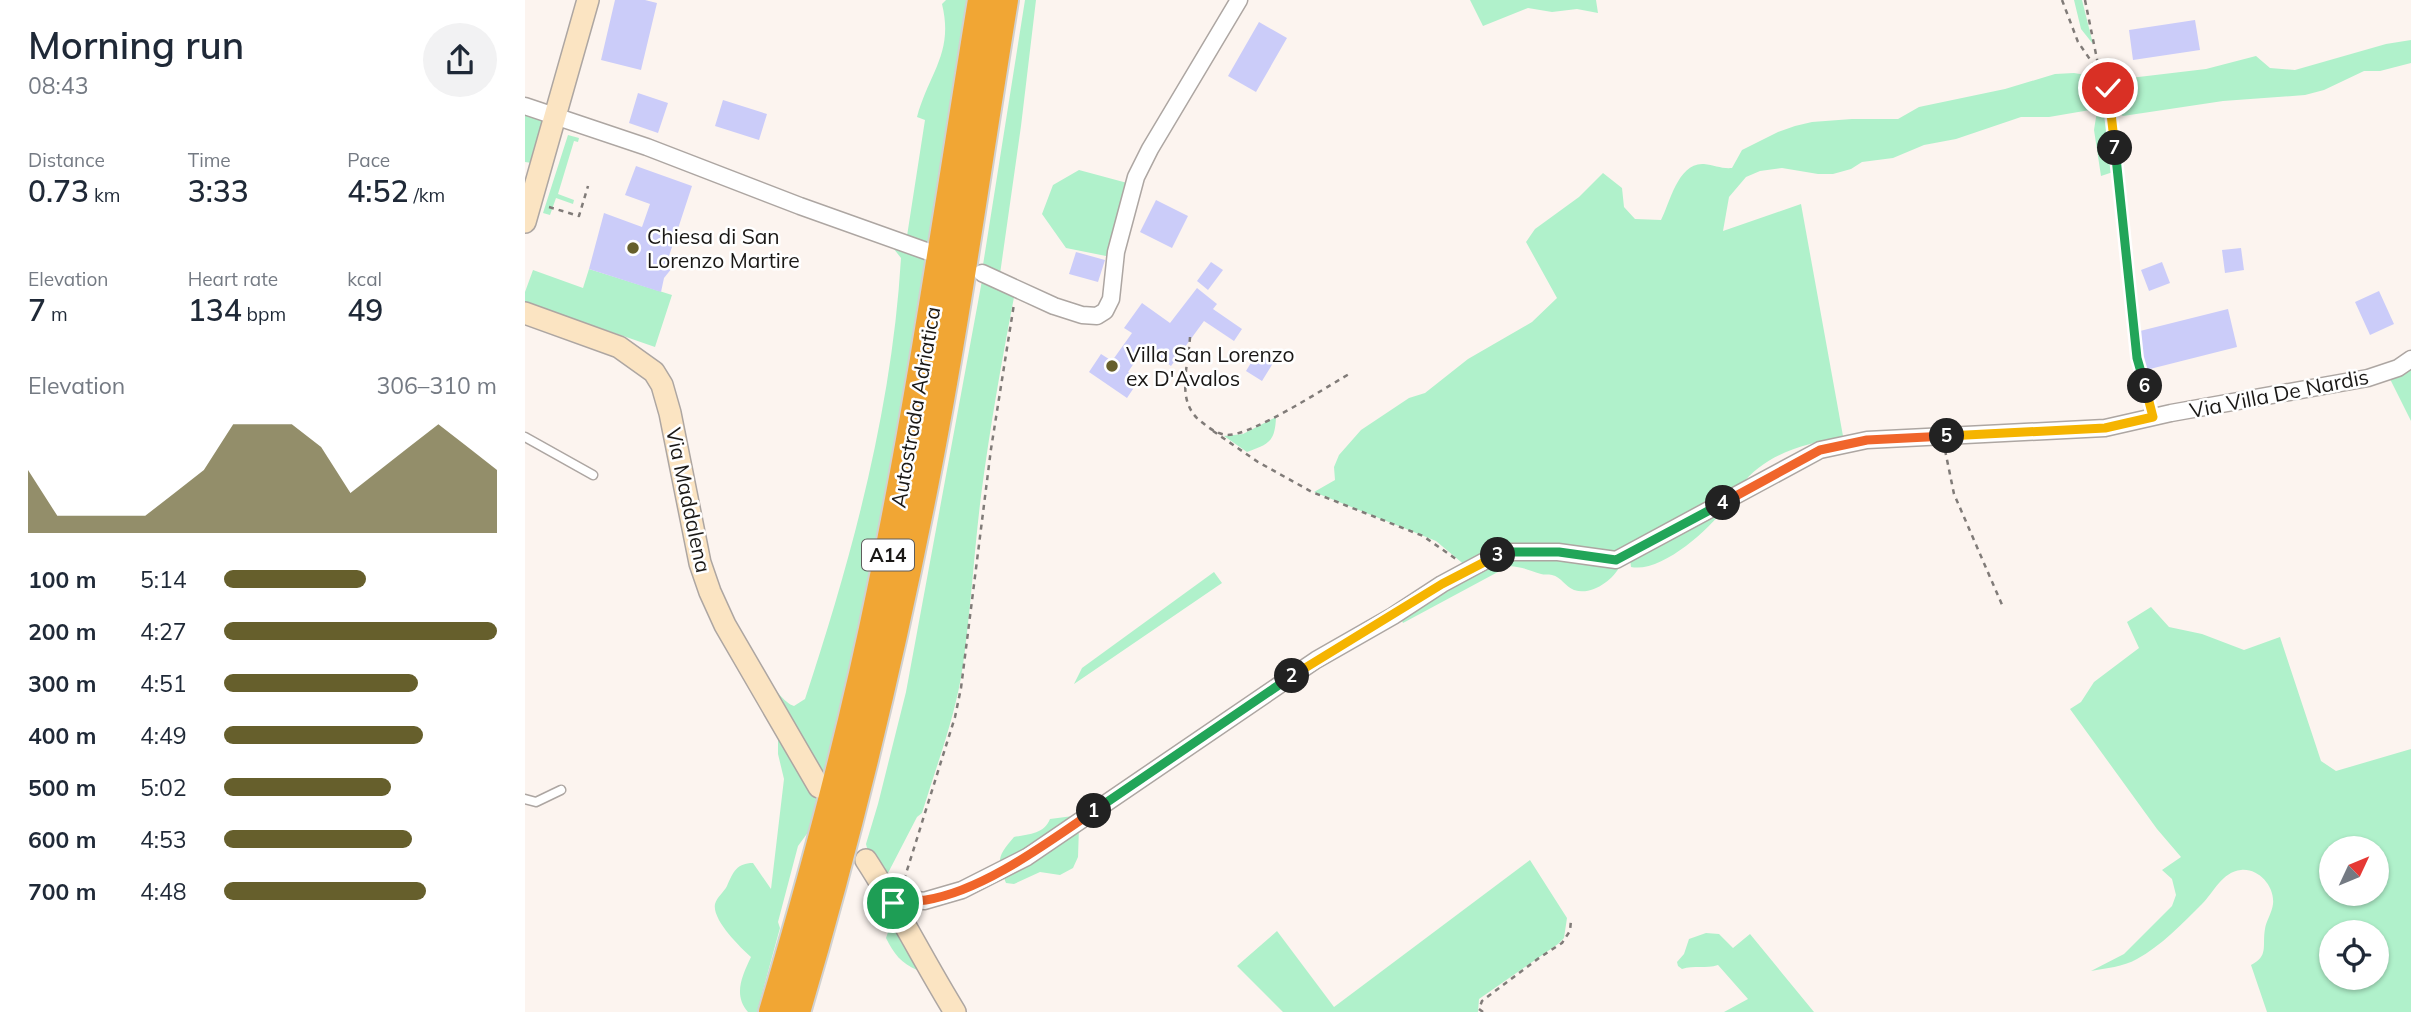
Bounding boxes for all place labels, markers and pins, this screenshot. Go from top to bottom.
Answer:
pin [2078,58,2138,118]
pin: 7 [2097,130,2133,166]
place label: Chiesa di San Lorenzo Martire [647,223,800,273]
marker: Chiesa di San Lorenzo Martire [625,240,641,256]
place label: Villa San Lorenzo ex D'Avalos [1126,341,1294,391]
marker: Villa San Lorenzo ex D'Avalos [1104,358,1120,374]
pin: 6 [2127,368,2163,404]
pin: 5 [1929,418,1965,453]
pin: 4 [1705,486,1741,520]
pin: 3 [1481,538,1515,572]
pin: 2 [1275,658,1309,694]
pin: 1 [1077,794,1111,828]
pin [863,873,923,933]

